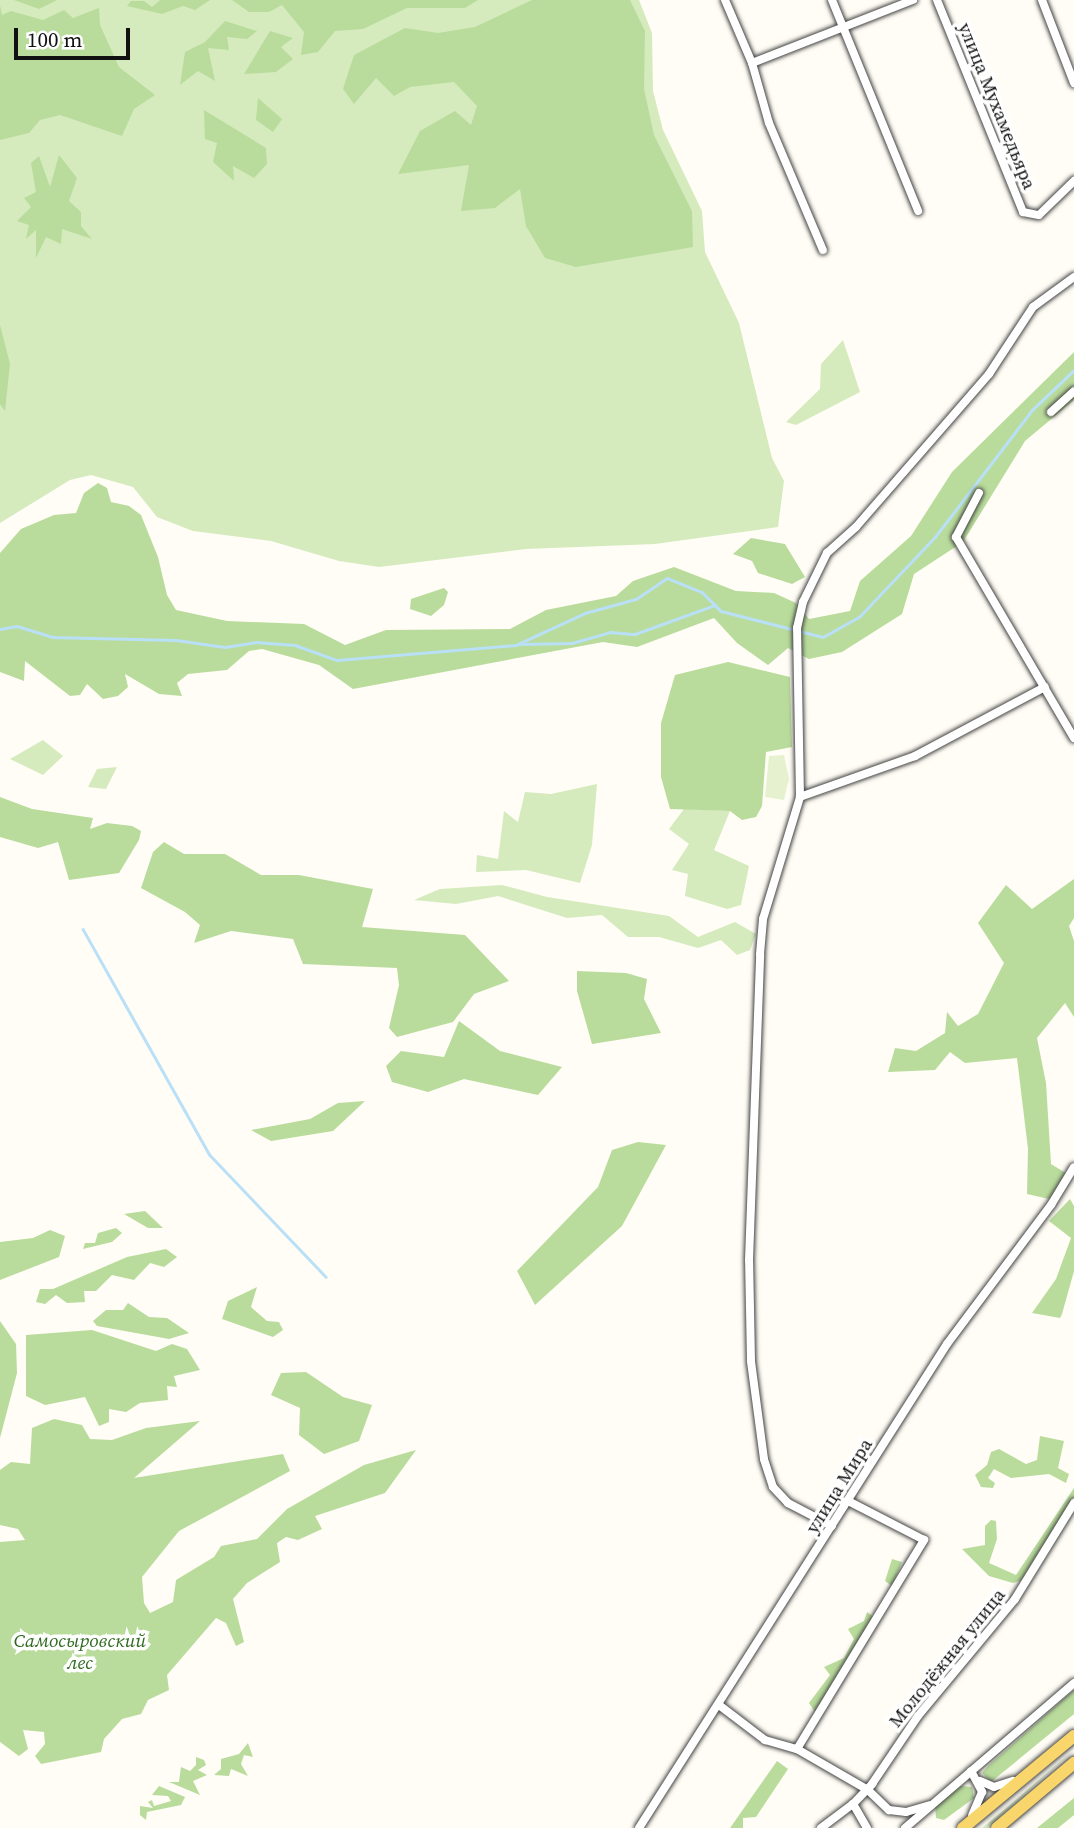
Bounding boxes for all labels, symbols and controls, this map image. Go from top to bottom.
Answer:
scale bar [18,14,133,58]
street label: улица Мухамедьяра [953,19,1041,193]
text: 100 m [27,25,82,54]
street label: улица Мира [801,1434,877,1538]
street label: Молодёжная улица [884,1584,1010,1732]
park label: Самосыровский лес [14,1630,146,1674]

